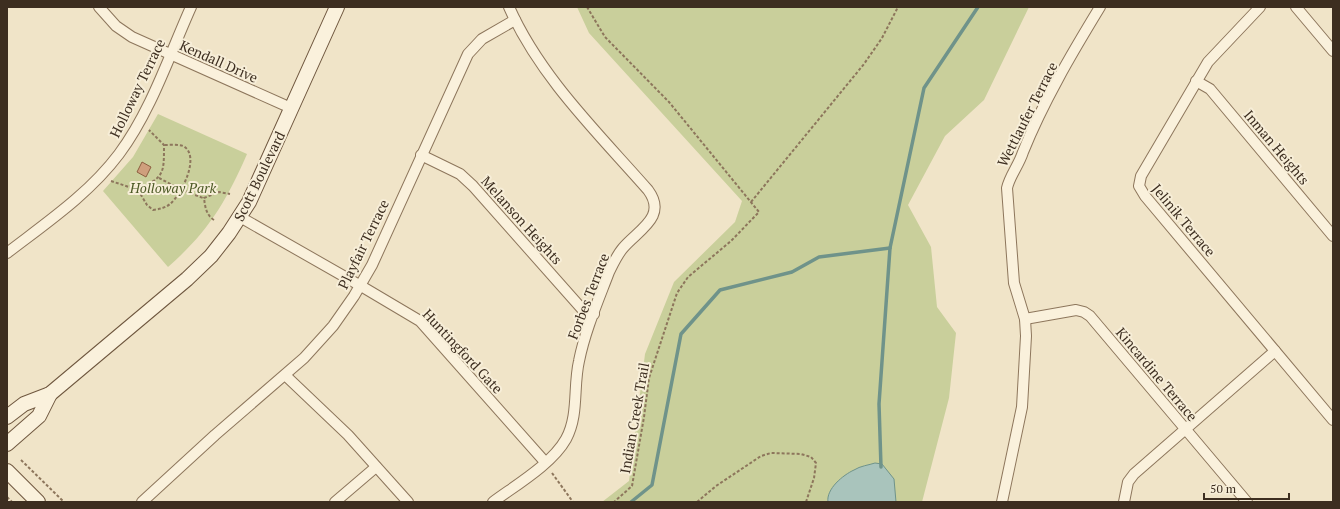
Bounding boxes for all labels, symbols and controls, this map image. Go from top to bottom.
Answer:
street label: Holloway Terrace [105,35,169,141]
street label: Kendall Drive [177,35,261,87]
street label: Wettlaufer Terrace [992,58,1062,170]
street label: Inman Heights [1240,105,1314,189]
street label: Scott Boulevard [229,128,289,224]
street label: Melanson Heights [477,172,567,268]
park label: Holloway Park [129,178,217,197]
street label: Jelinik Terrace [1148,180,1220,260]
street label: Playfair Terrace [333,196,393,292]
street label: Forbes Terrace [563,250,613,342]
street label: Huntingford Gate [419,305,507,397]
street label: Kincardine Terrace [1112,323,1202,425]
street label: Indian Creek Trail [615,361,653,475]
scale bar [1204,475,1289,501]
text: 50 m [1210,481,1237,496]

